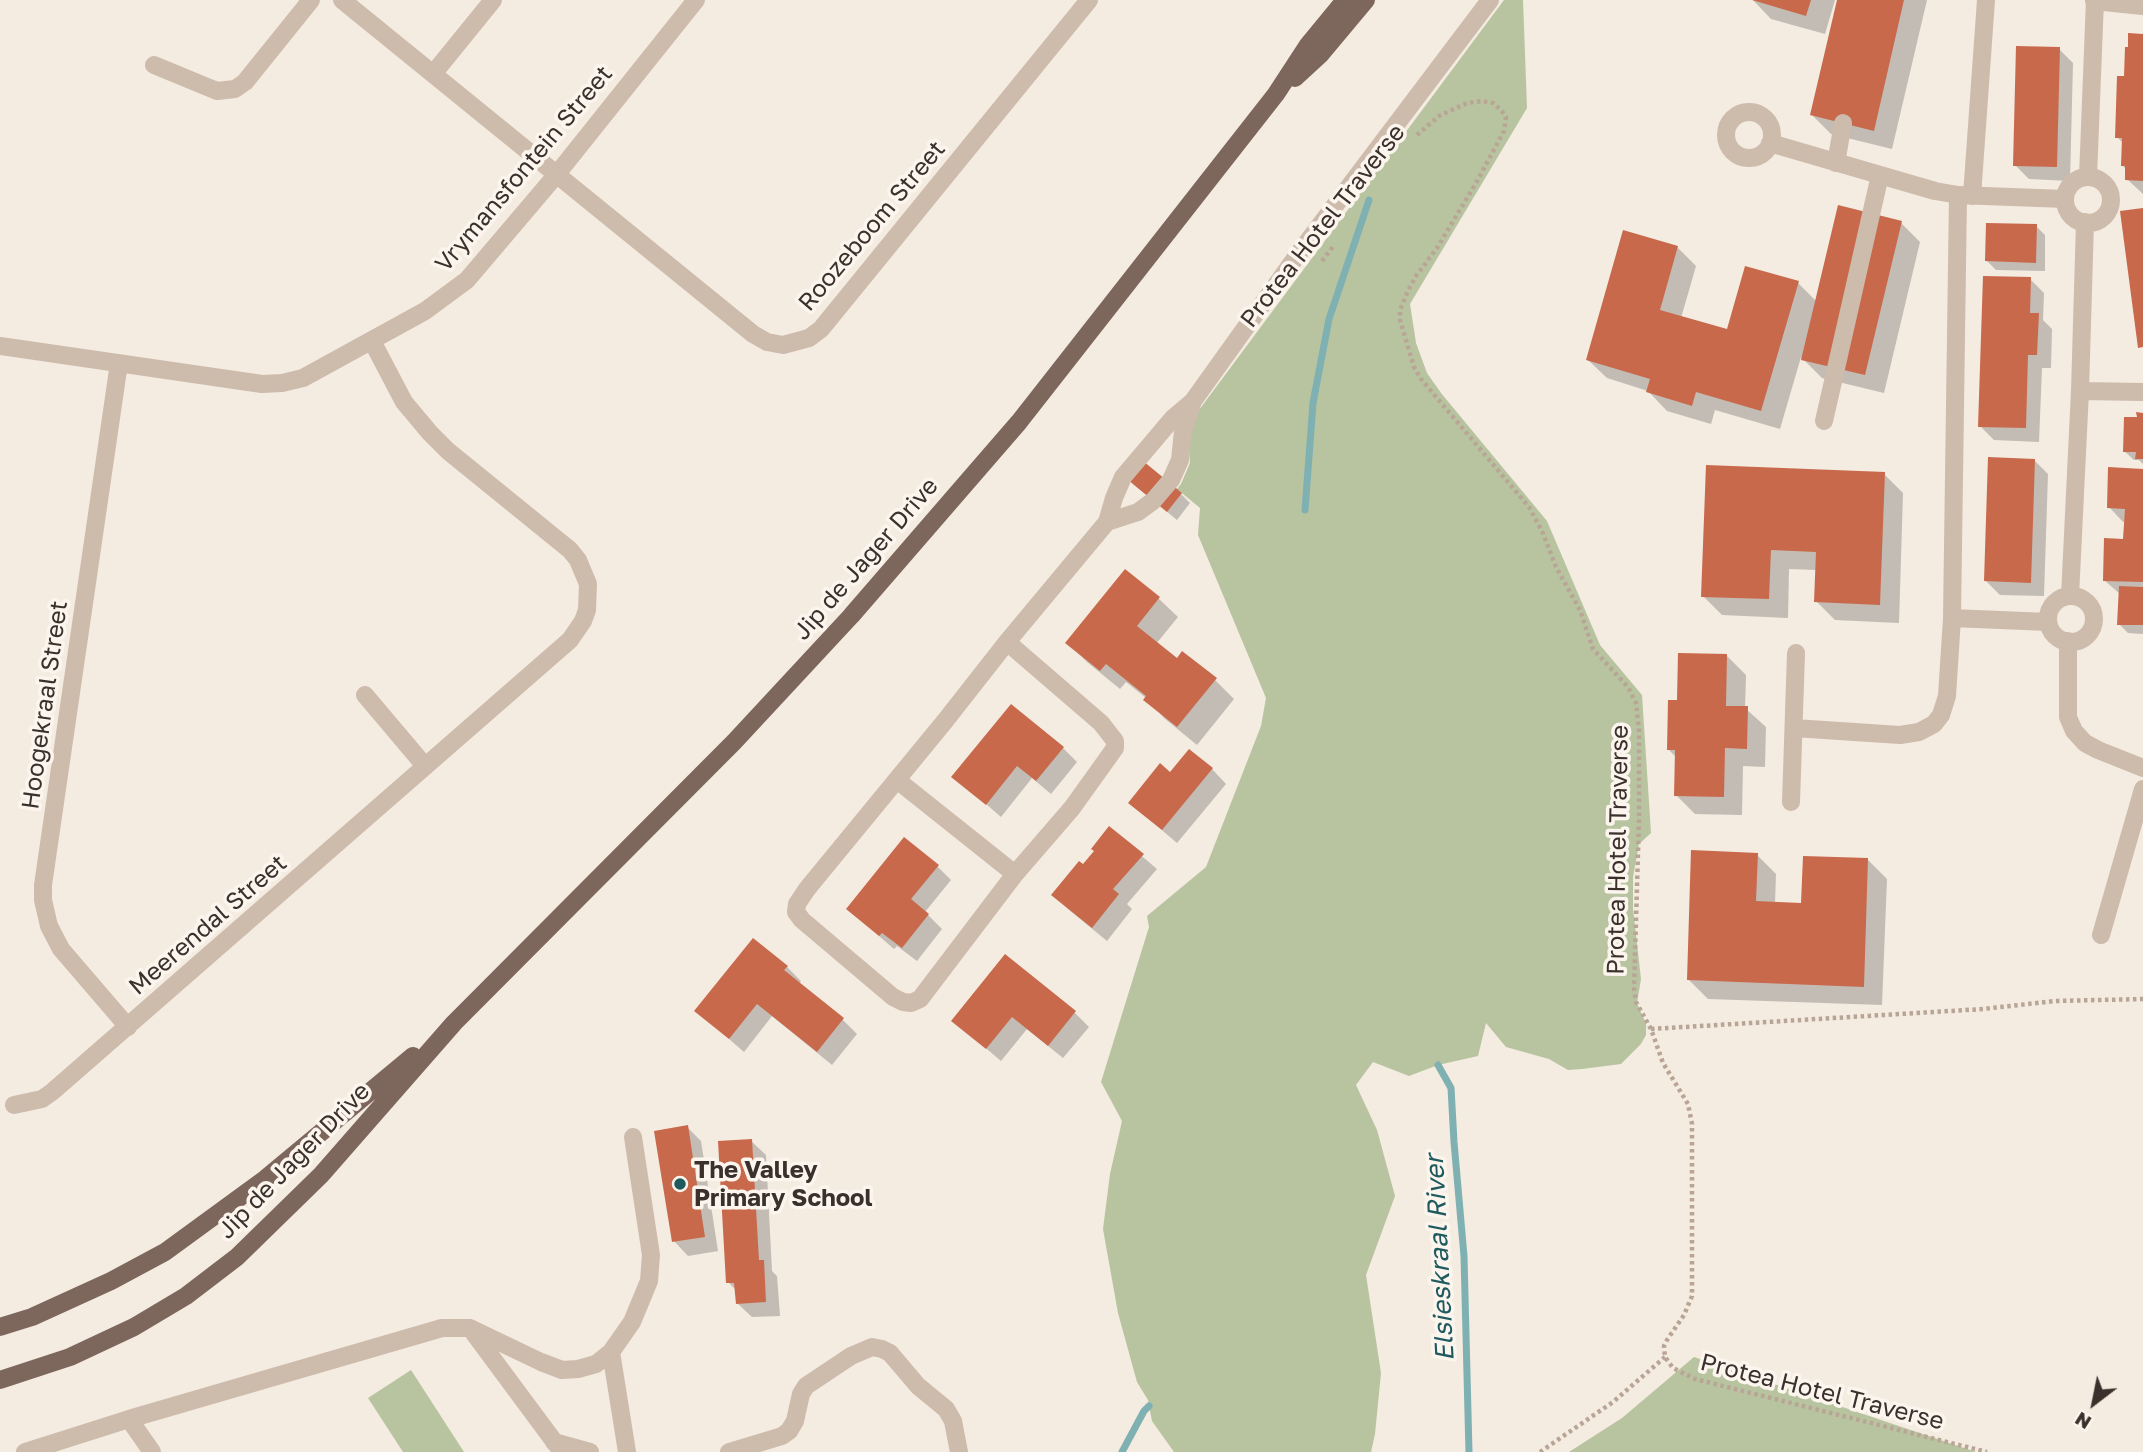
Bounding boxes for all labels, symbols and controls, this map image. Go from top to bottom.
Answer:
street label: Vrymansfontein Street [429,60,619,278]
street label: Protea Hotel Traverse [1235,119,1411,333]
street label: Roozeboom Street [793,135,951,317]
street label: Jip de Jager Drive [788,472,944,646]
street label: Hoogekraal Street [16,599,74,811]
street label: Protea Hotel Traverse [1601,725,1635,975]
street label: Meerendal Street [123,849,293,1001]
street label: Jip de Jager Drive [212,1077,376,1245]
water label: Elsieskraal River [1419,1154,1461,1362]
place label: The Valley Primary School [694,1156,873,1212]
marker: The Valley Primary School [672,1176,688,1192]
street label: Protea Hotel Traverse [1697,1348,1947,1436]
north arrow [2059,1368,2129,1438]
text: N [2070,1408,2095,1435]

